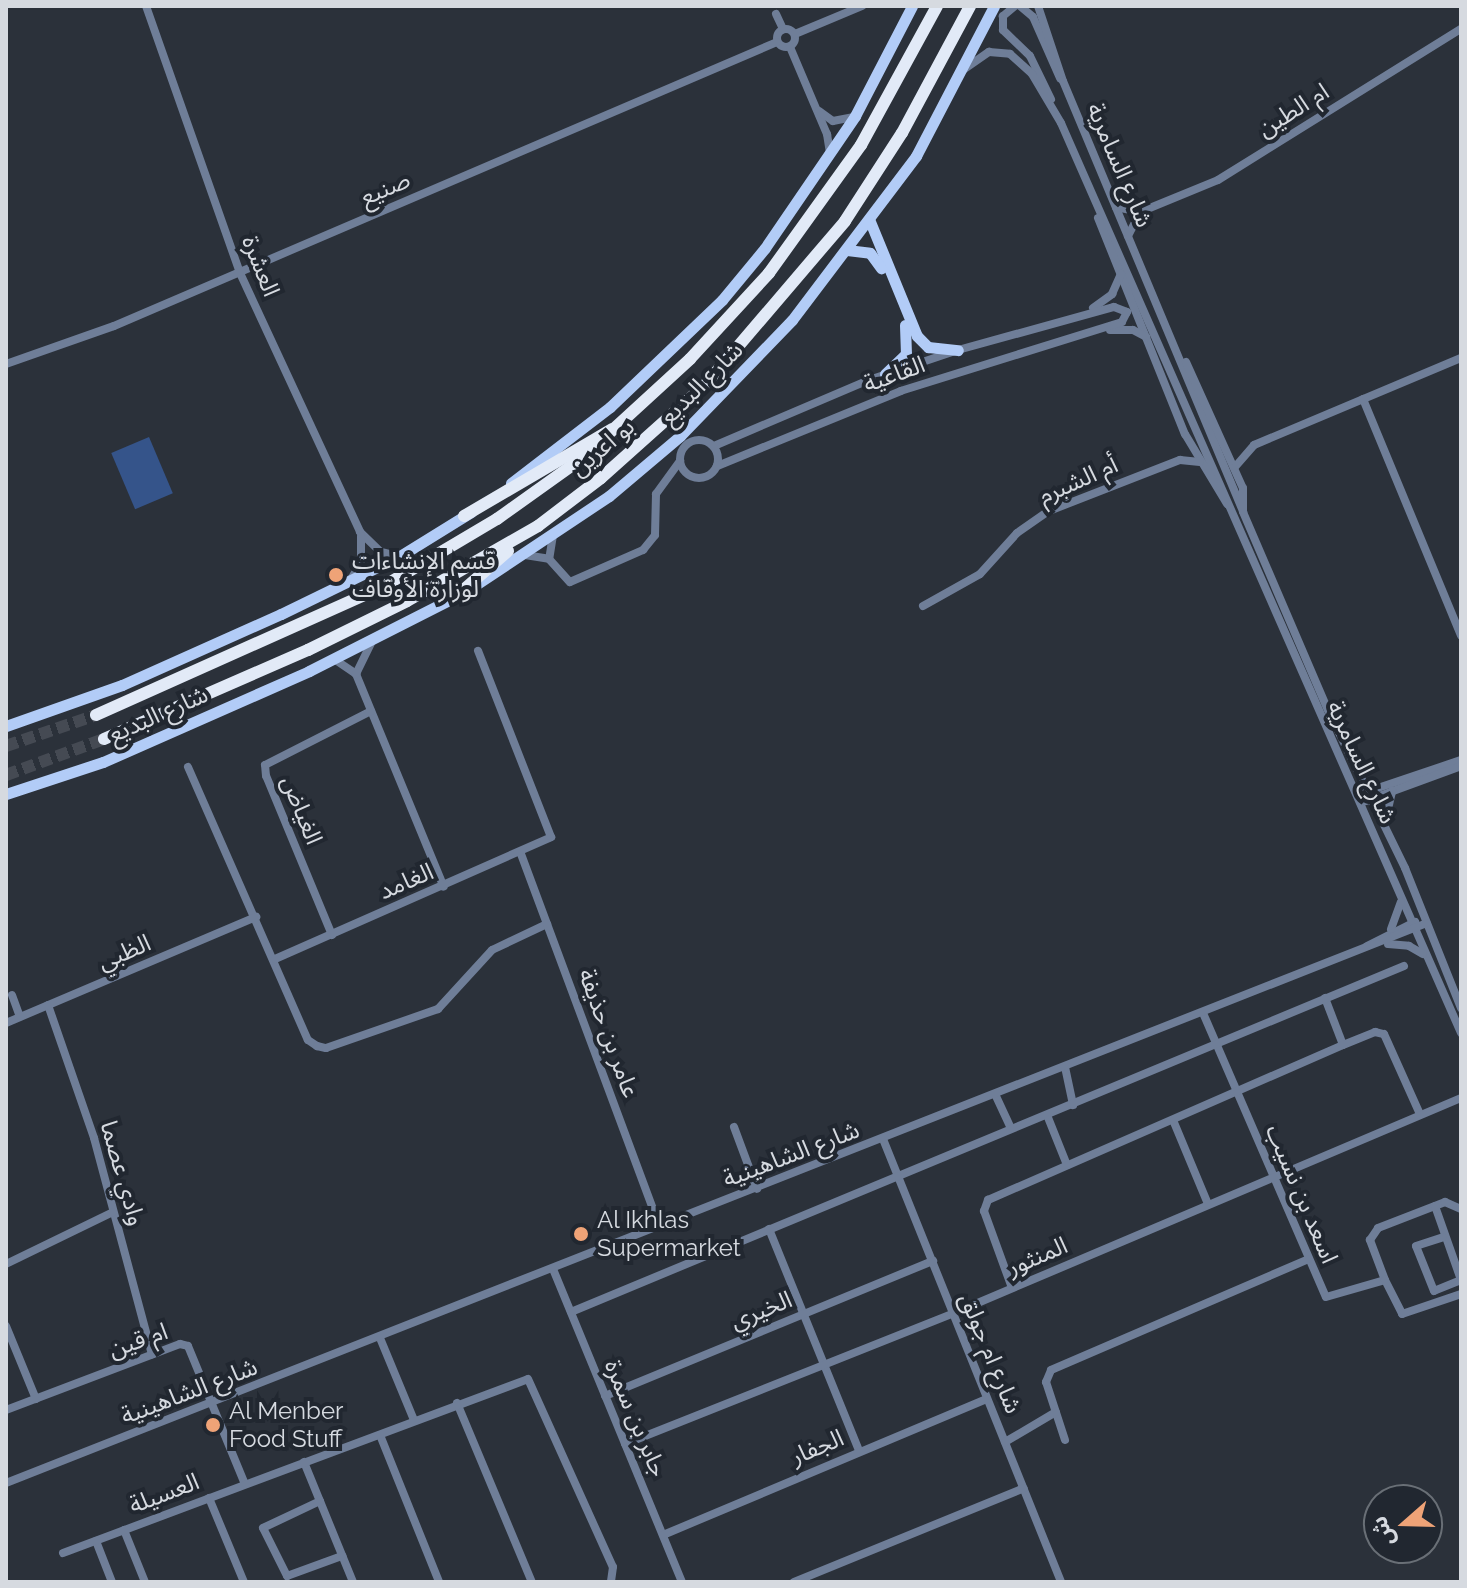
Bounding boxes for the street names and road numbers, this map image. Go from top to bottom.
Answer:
street label: ام الطين [1252,77,1334,143]
street label: شارع السامرية [1081,98,1159,232]
street label: صنيع [356,165,414,211]
street label: العشرة [236,231,286,301]
street label: شارع البديع [653,335,749,431]
street label: القاعية [859,350,929,398]
street label: بو اعرين [564,412,640,482]
street label: أم الشبرم [1034,450,1122,510]
street label: شارع البديع [104,679,212,749]
street label: شارع السامرية [1321,696,1403,828]
street label: الغياض [275,771,329,849]
street label: الغامد [374,857,438,905]
street label: الظبي [93,928,155,976]
street label: عامر بن حذيفة [572,965,646,1101]
street label: شارع الشاهينية [719,1115,863,1193]
street label: وادي عصما [94,1117,152,1229]
street label: اسعد بن نسيب [1260,1120,1344,1268]
street label: المنثور [1002,1230,1072,1282]
street label: الخيري [726,1285,796,1335]
street label: شارع ام جولق [954,1289,1028,1417]
street label: ام قين [105,1317,171,1363]
street label: شارع الشاهينية [117,1352,261,1430]
street label: جابر بن سمرة [598,1355,674,1481]
street label: الجفار [786,1423,848,1471]
street label: العسيلة [125,1467,203,1519]

